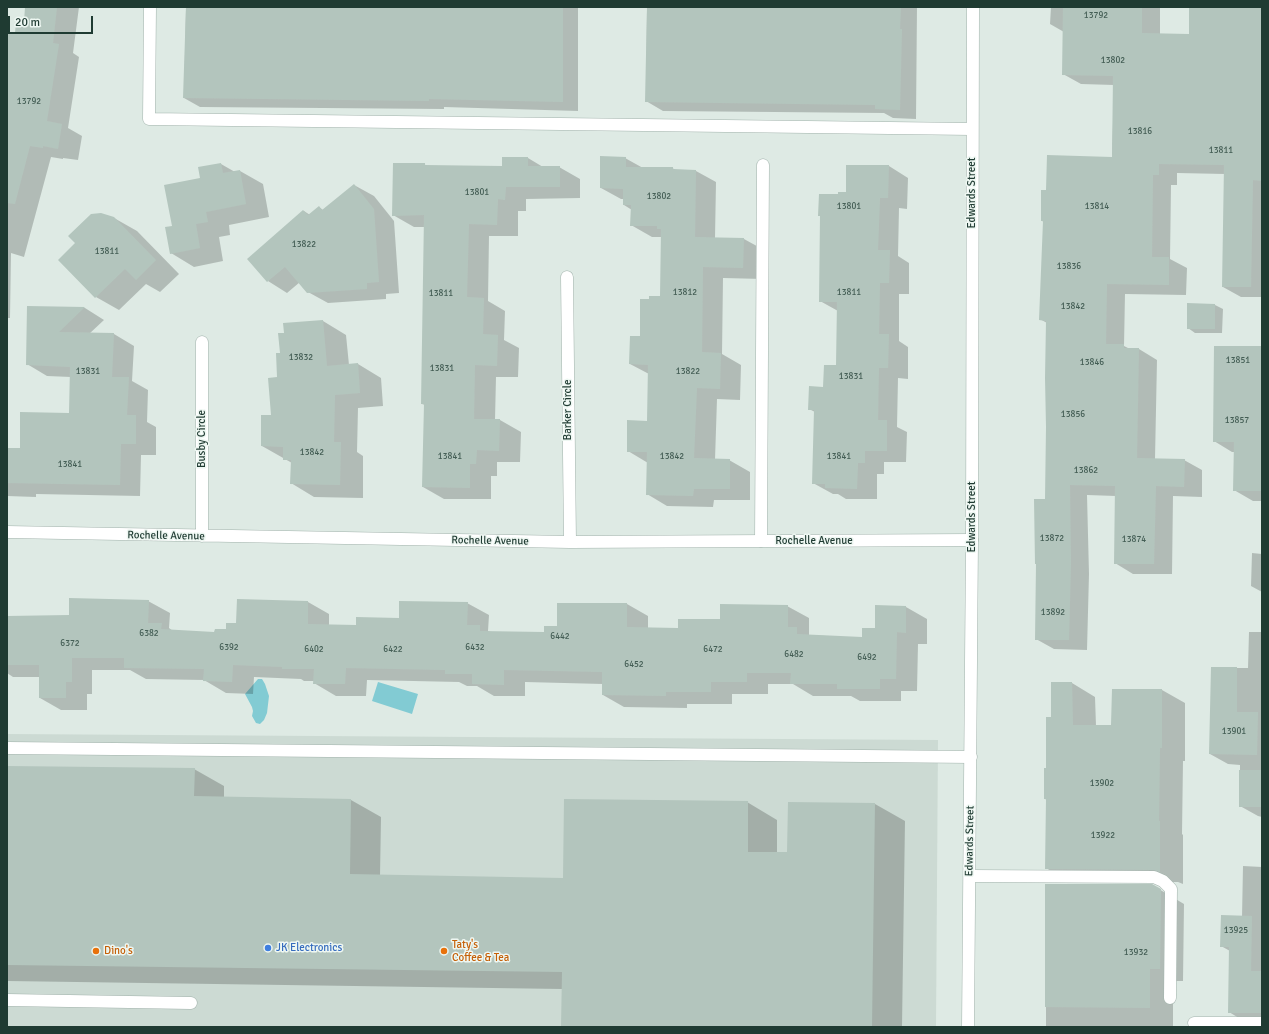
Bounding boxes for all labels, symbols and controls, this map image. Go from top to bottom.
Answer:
scale bar [10,8,95,34]
house number: 13792 [1084,11,1108,21]
text: 20 m [15,15,40,30]
house number: 13802 [1101,56,1125,66]
house number: 13792 [17,97,41,107]
house number: 13816 [1128,127,1152,137]
house number: 13811 [1209,146,1233,156]
street label: Edwards Street [965,157,979,229]
house number: 13801 [465,188,489,198]
house number: 13802 [647,192,671,202]
house number: 13801 [837,202,861,212]
house number: 13814 [1085,202,1109,212]
house number: 13822 [292,240,316,250]
house number: 13811 [95,247,119,257]
house number: 13836 [1057,262,1081,272]
house number: 13812 [673,288,697,298]
house number: 13811 [837,288,861,298]
house number: 13811 [429,289,453,299]
house number: 13842 [1061,302,1085,312]
house number: 13832 [289,353,313,363]
house number: 13851 [1226,356,1250,366]
house number: 13846 [1080,358,1104,368]
house number: 13831 [430,364,454,374]
house number: 13831 [76,367,100,377]
house number: 13822 [676,367,700,377]
house number: 13831 [839,372,863,382]
street label: Barker Circle [561,380,575,440]
street label: Busby Circle [195,410,209,468]
house number: 13856 [1061,410,1085,420]
house number: 13857 [1225,416,1249,426]
house number: 13842 [300,448,324,458]
house number: 13841 [438,452,462,462]
house number: 13842 [660,452,684,462]
house number: 13841 [827,452,851,462]
house number: 13841 [58,460,82,470]
house number: 13862 [1074,466,1098,476]
street label: Edwards Street [965,481,979,553]
street label: Rochelle Avenue [127,529,205,543]
street label: Rochelle Avenue [451,534,529,548]
street label: Rochelle Avenue [775,534,853,548]
house number: 13872 [1040,534,1064,544]
house number: 13874 [1122,535,1146,545]
house number: 13892 [1041,608,1065,618]
house number: 6382 [139,629,159,639]
house number: 6442 [550,632,570,642]
house number: 6372 [60,639,80,649]
house number: 6392 [219,643,239,653]
house number: 6432 [465,643,485,653]
house number: 6402 [304,645,324,655]
house number: 6422 [383,645,403,655]
house number: 6472 [703,645,723,655]
house number: 6482 [784,650,804,660]
house number: 6492 [857,653,877,663]
house number: 6452 [624,660,644,670]
house number: 13901 [1222,727,1246,737]
house number: 13902 [1090,779,1114,789]
street label: Edwards Street [963,805,977,877]
house number: 13922 [1091,831,1115,841]
house number: 13925 [1224,926,1248,936]
place label: Taty's Coffee & Tea [452,938,509,964]
place label: JK Electronics [276,941,342,955]
marker: JK Electronics [263,943,273,953]
place label: Dino's [104,944,133,958]
marker: Dino's [91,946,101,956]
marker: Taty's Coffee & Tea [439,946,449,956]
house number: 13932 [1124,948,1148,958]

